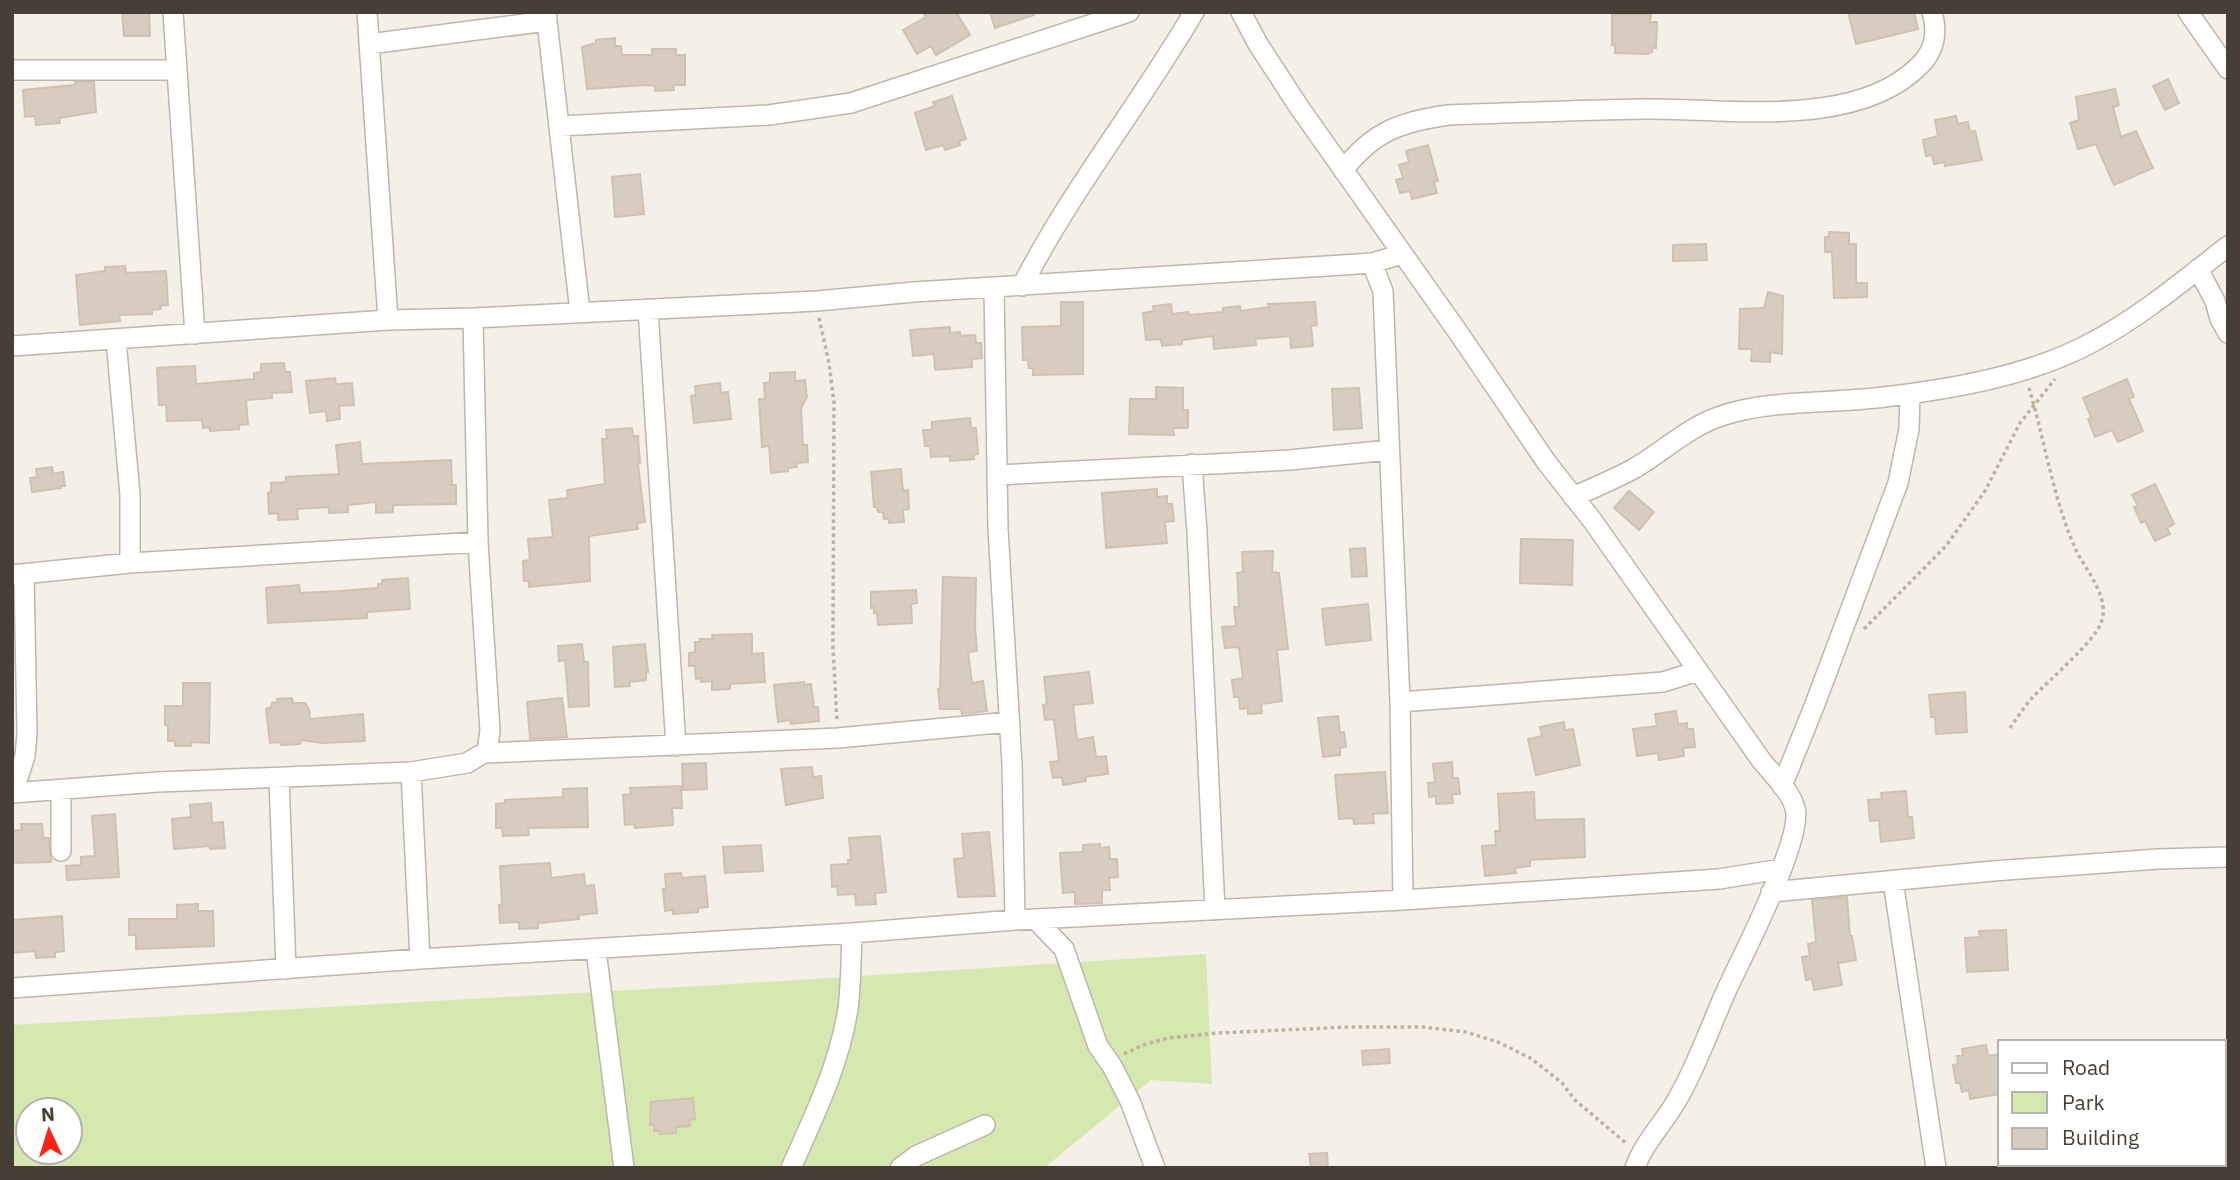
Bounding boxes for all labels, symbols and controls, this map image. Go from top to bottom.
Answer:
legend [1998,1040,2226,1166]
text: Road [2062,1053,2110,1081]
text: Park [2062,1088,2105,1116]
north arrow [14,1096,84,1166]
text: N [40,1102,56,1126]
text: Building [2062,1123,2139,1151]

